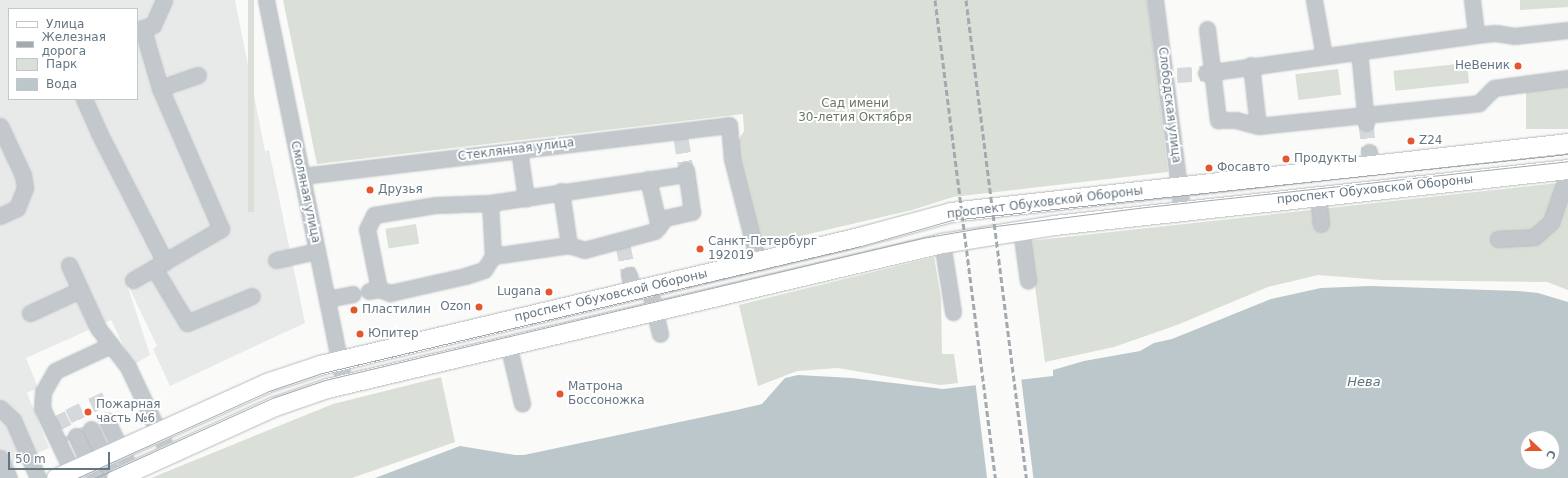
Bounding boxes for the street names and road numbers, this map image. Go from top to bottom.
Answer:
street label: Слободская улица [1155,46,1183,164]
street label: Стеклянная улица [457,136,575,164]
street label: Смоляная улица [287,140,323,244]
street label: проспект Обуховской Обороны [1276,173,1474,207]
street label: проспект Обуховской Обороны [946,184,1144,222]
street label: проспект Обуховской Обороны [513,267,709,325]

